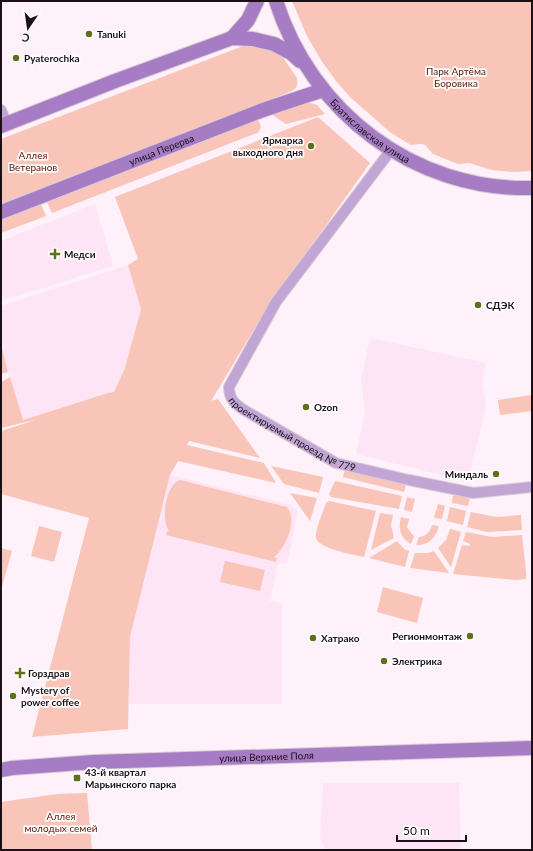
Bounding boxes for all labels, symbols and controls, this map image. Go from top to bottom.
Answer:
north arrow [8,8,48,48]
place label: Tanuki [97,28,127,40]
marker: Tanuki [84,29,94,39]
text: С [20,31,31,45]
place label: Pyaterochka [24,52,80,64]
marker: Pyaterochka [11,53,21,63]
park label: Парк Артёма Боровика [426,65,486,89]
street label: Братиславская улица [328,96,412,165]
street label: улица Перерва [127,132,196,168]
place label: Ярмарка выходного дня [233,134,303,158]
marker: Ярмарка выходного дня [306,141,316,151]
park label: Аллея Ветеранов [9,149,57,173]
marker: Медси [49,248,61,260]
place label: Медси [64,248,96,260]
place label: СДЭК [486,299,514,311]
marker: СДЭК [473,300,483,310]
street label: проектируемый проезд № 779 [226,395,357,473]
place label: Ozon [314,401,338,413]
marker: Ozon [301,402,311,412]
place label: Миндаль [445,468,488,480]
marker: Миндаль [491,469,501,479]
place label: Регионмонтаж [392,630,463,642]
marker: Регионмонтаж [465,631,475,641]
place label: Хатрако [321,632,360,644]
marker: Хатрако [308,633,318,643]
place label: Электрика [392,655,442,667]
marker: Электрика [379,656,389,666]
place label: Горздрав [28,667,70,679]
marker: Горздрав [15,668,25,678]
place label: Mystery of power coffee [21,684,80,708]
marker: Mystery of power coffee [8,691,18,701]
street label: улица Верхние Поля [219,749,314,764]
place label: 43-й квартал Марьинского парка [85,766,176,790]
marker: 43-й квартал Марьинского парка [72,773,82,783]
park label: Аллея молодых семей [25,810,98,834]
scale bar [397,817,466,843]
text: 50 m [403,823,430,838]

